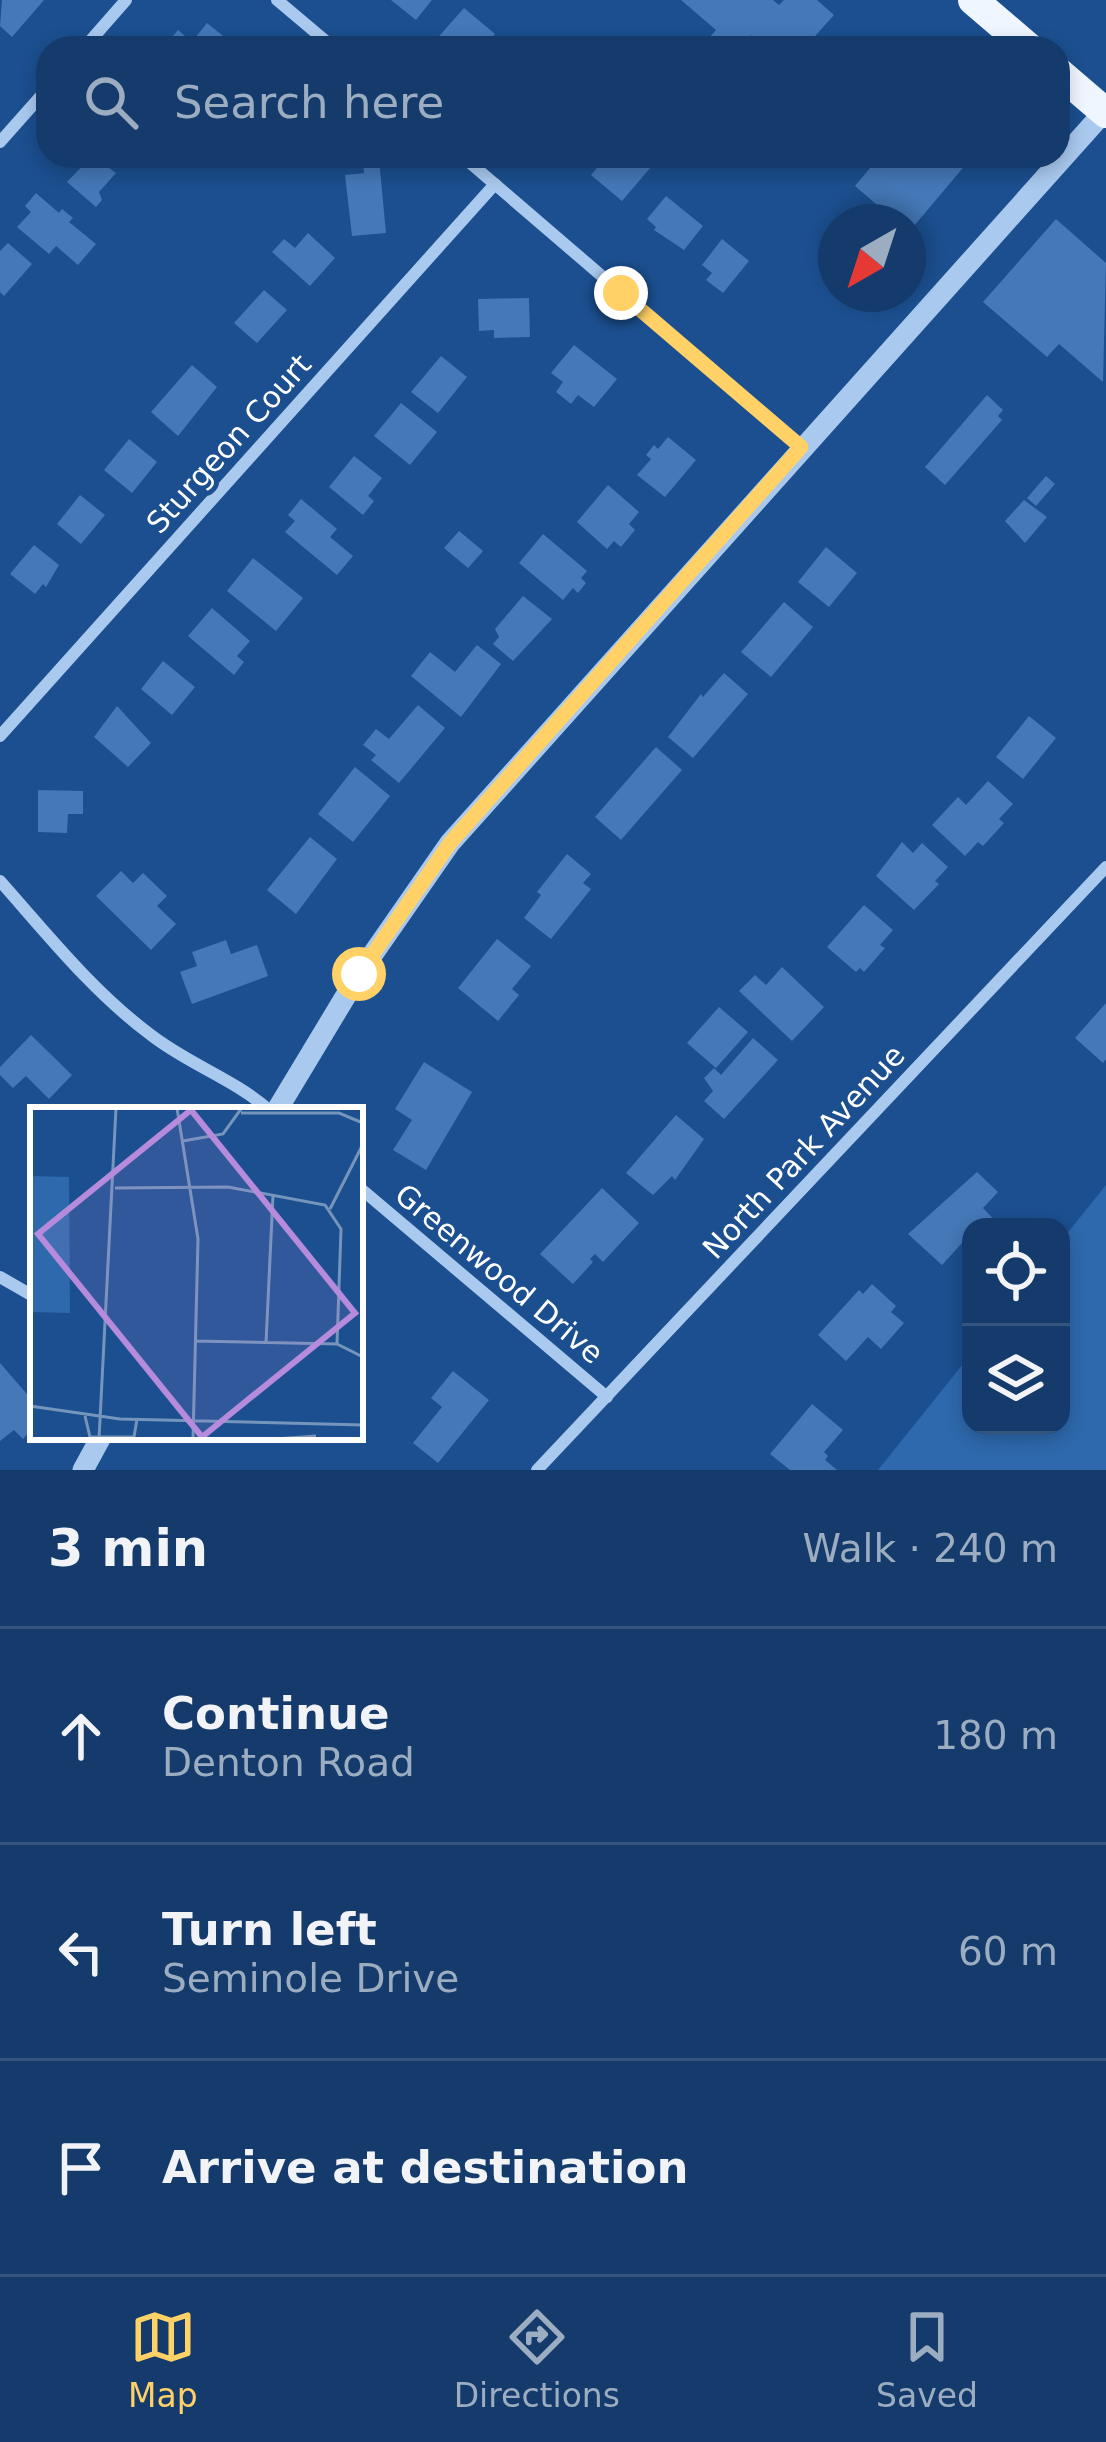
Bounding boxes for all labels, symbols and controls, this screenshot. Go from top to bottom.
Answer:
search box [36,36,1070,168]
icon: search [78,69,144,135]
text: Search here [174,76,444,129]
north arrow [818,204,926,312]
route end [594,266,648,320]
street label: Sturgeon Court [139,347,318,540]
route start [332,947,386,1001]
street label: North Park Avenue [696,1038,912,1266]
inset map [30,1107,363,1440]
street label: Greenwood Drive [388,1176,610,1371]
map controls [962,1218,1070,1434]
button: locate [962,1218,1070,1326]
button: layers [962,1326,1070,1434]
text: 3 min [48,1519,208,1578]
text: Walk · 240 m [803,1526,1058,1571]
text: Continue [162,1687,390,1740]
icon: ahead [48,1703,114,1769]
text: 180 m [933,1713,1058,1758]
text: Denton Road [162,1740,415,1785]
text: Turn left [162,1903,377,1956]
icon: left [48,1919,114,1985]
text: 60 m [958,1929,1058,1974]
text: Seminole Drive [162,1956,459,2001]
icon: arrive [48,2135,114,2201]
text: Arrive at destination [162,2141,688,2194]
tab: Map [128,2304,198,2415]
tab: Directions [454,2304,620,2415]
tab: Saved [876,2304,978,2415]

